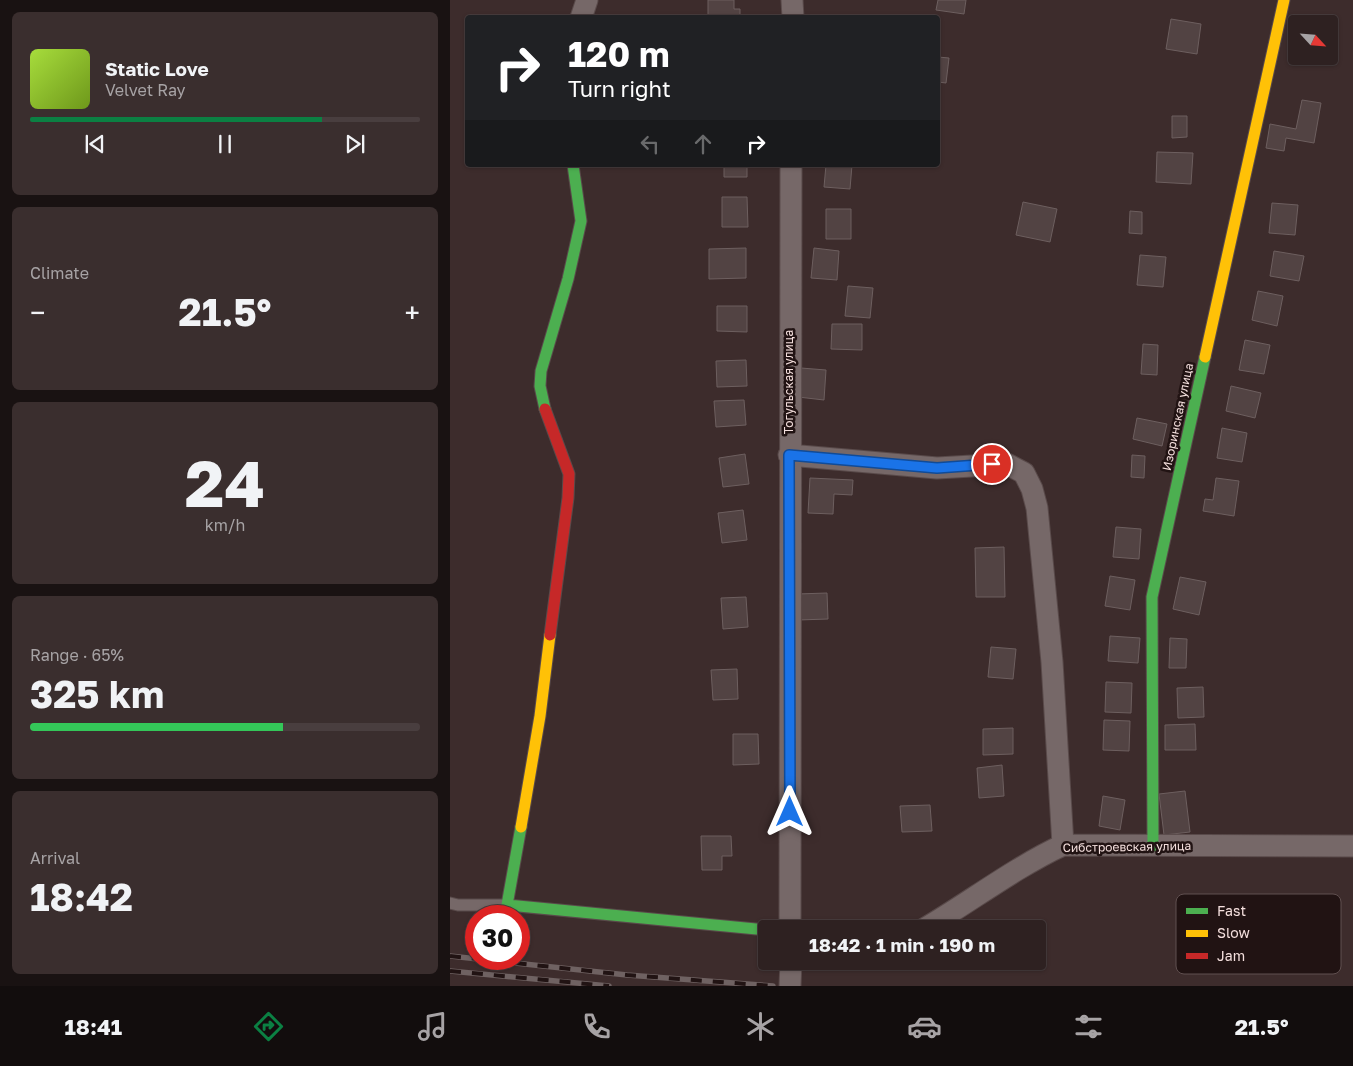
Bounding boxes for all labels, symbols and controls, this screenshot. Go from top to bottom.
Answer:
north arrow [1288,15,1338,65]
map controls [1288,15,1338,65]
text: 120 m [568,33,670,75]
icon: right [485,35,550,100]
text: Static Love [105,57,209,80]
text: Turn right [568,75,671,102]
text: Velvet Ray [105,80,186,100]
icon: previous [81,130,109,158]
icon: pause [211,130,239,158]
icon: next [341,130,369,158]
icon: left [636,130,664,158]
icon: ahead [689,130,717,158]
icon: right [742,130,770,158]
text: Climate [30,263,89,283]
text: 21.5° [179,289,271,334]
text: − [30,296,45,329]
text: + [405,296,420,329]
street label: Тогульская улица [781,330,796,434]
street label: Изоринская улица [1159,362,1196,472]
text: 24 [185,443,265,521]
pin [971,443,1013,485]
icon: arrive [978,450,1006,478]
text: km/h [205,515,245,535]
text: Range · 65% [30,645,124,665]
text: 325 km [30,671,164,716]
position arrow [763,785,815,837]
street label: Сибстроевская улица [1063,838,1191,855]
text: Arrival [30,848,80,868]
text: 18:42 [30,874,133,919]
legend [1176,894,1341,974]
text: Fast [1217,902,1246,919]
speed limit sign: 30 [465,905,530,970]
text: Slow [1217,924,1250,941]
text: 18:42 · 1 min · 190 m [809,933,995,956]
text: Jam [1217,947,1245,964]
icon: directions [251,1009,286,1044]
icon: music [415,1009,450,1044]
icon: phone [579,1009,614,1044]
icon: climate [743,1009,778,1044]
icon: car [907,1009,942,1044]
icon: filters [1071,1009,1106,1044]
text: 18:41 [64,1013,122,1040]
text: 21.5° [1235,1013,1288,1040]

